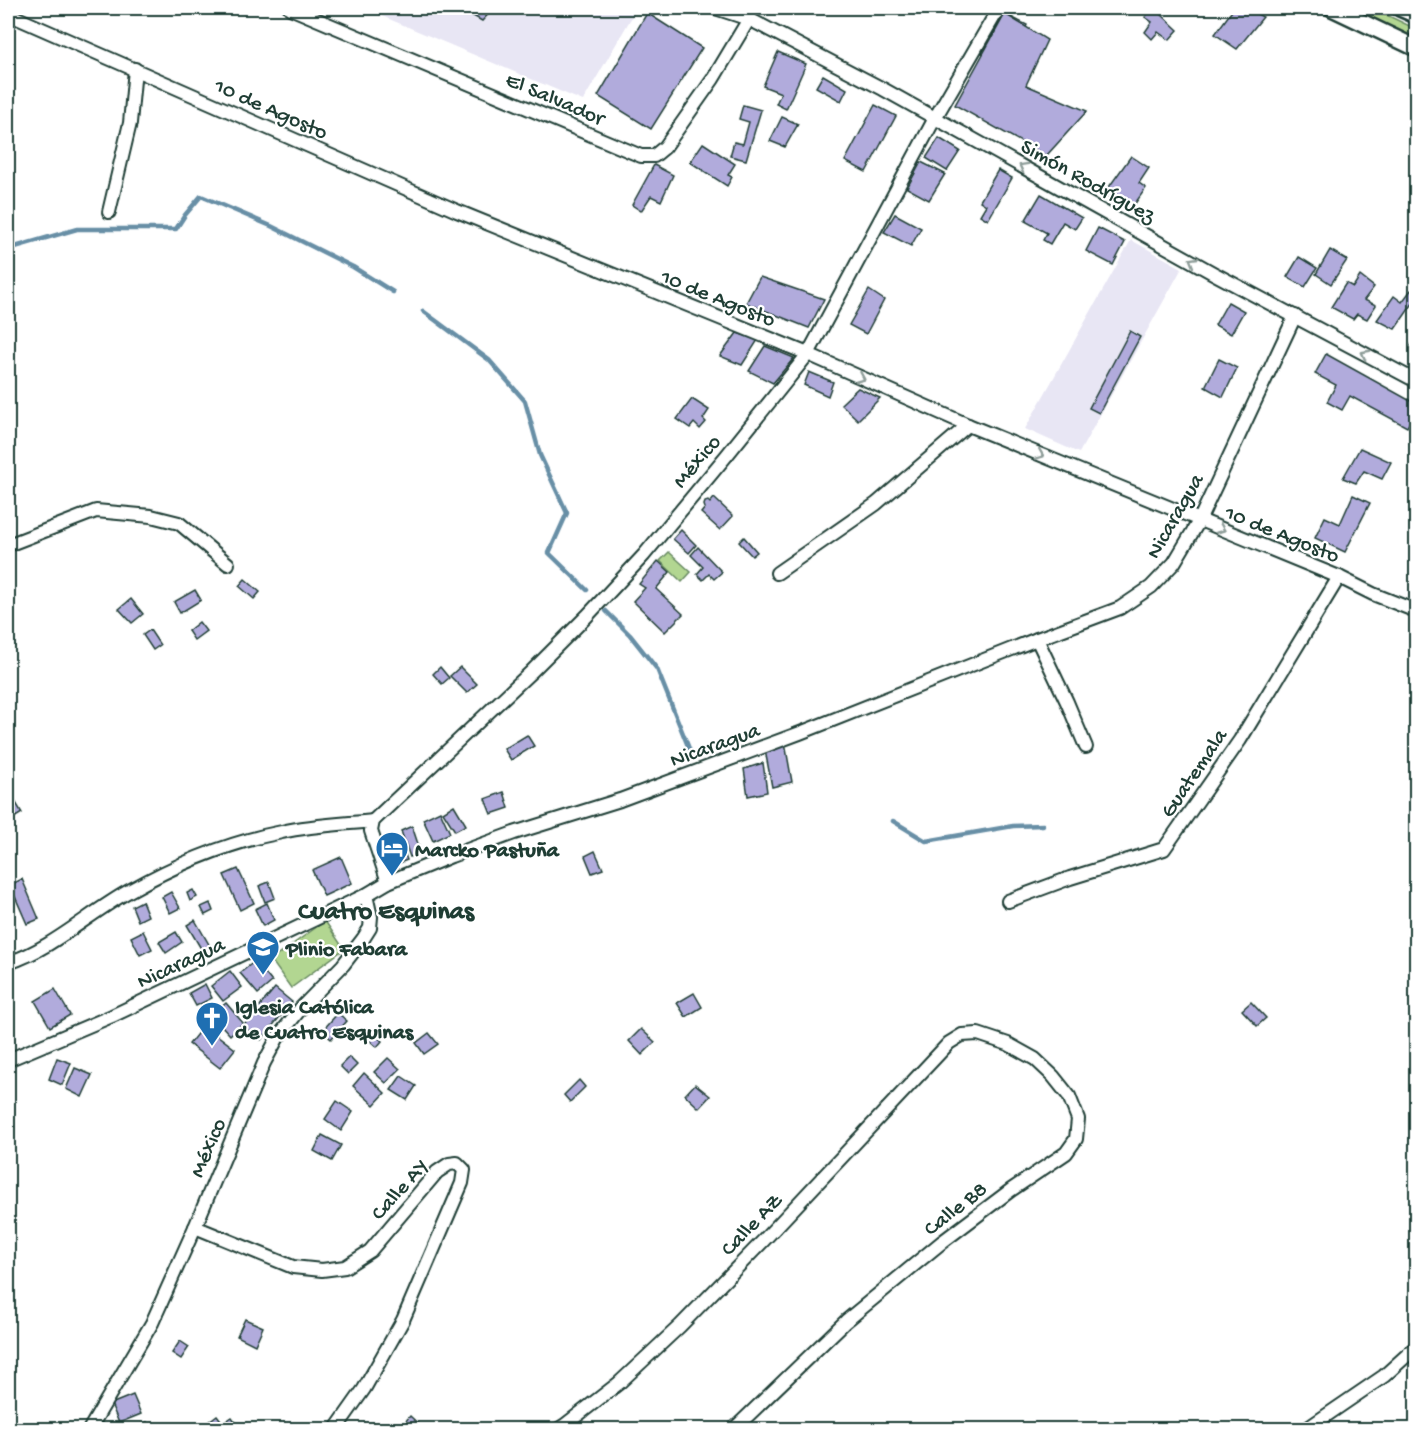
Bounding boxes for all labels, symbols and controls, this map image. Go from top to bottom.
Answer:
street label: El Salvador [501,68,610,134]
street label: 10 de Agosto [209,74,331,147]
street label: Simón Rodríguez [1015,135,1160,231]
one-way arrow [1019,162,1029,174]
one-way arrow [1189,257,1199,269]
street label: 10 de Agosto [655,265,779,335]
one-way arrow [1361,350,1371,361]
one-way arrow [855,371,866,383]
street label: México [668,431,728,495]
one-way arrow [1034,448,1045,460]
street label: Nicaragua [1142,469,1212,564]
street label: 10 de Agosto [1219,501,1343,571]
one-way arrow [1215,522,1226,534]
street label: Nicaragua [667,718,765,775]
street label: Guatemala [1156,724,1235,824]
hotel icon: Marcko Pastuña [374,830,410,877]
place label: Marcko Pastuña [415,839,560,865]
district label: Cuatro Esquinas [298,898,475,929]
school or university icon: Plinio Fabara [245,929,281,976]
street label: Nicaragua [134,933,230,996]
place label: Plinio Fabara [285,938,409,964]
place label: Iglesia Católica de Cuatro Esquinas [235,996,415,1047]
church icon: Iglesia Católica de Cuatro Esquinas [194,1000,230,1047]
street label: México [186,1115,234,1182]
street label: Calle AY [367,1155,435,1227]
street label: Calle B8 [919,1177,994,1243]
street label: Calle AZ [717,1188,790,1263]

